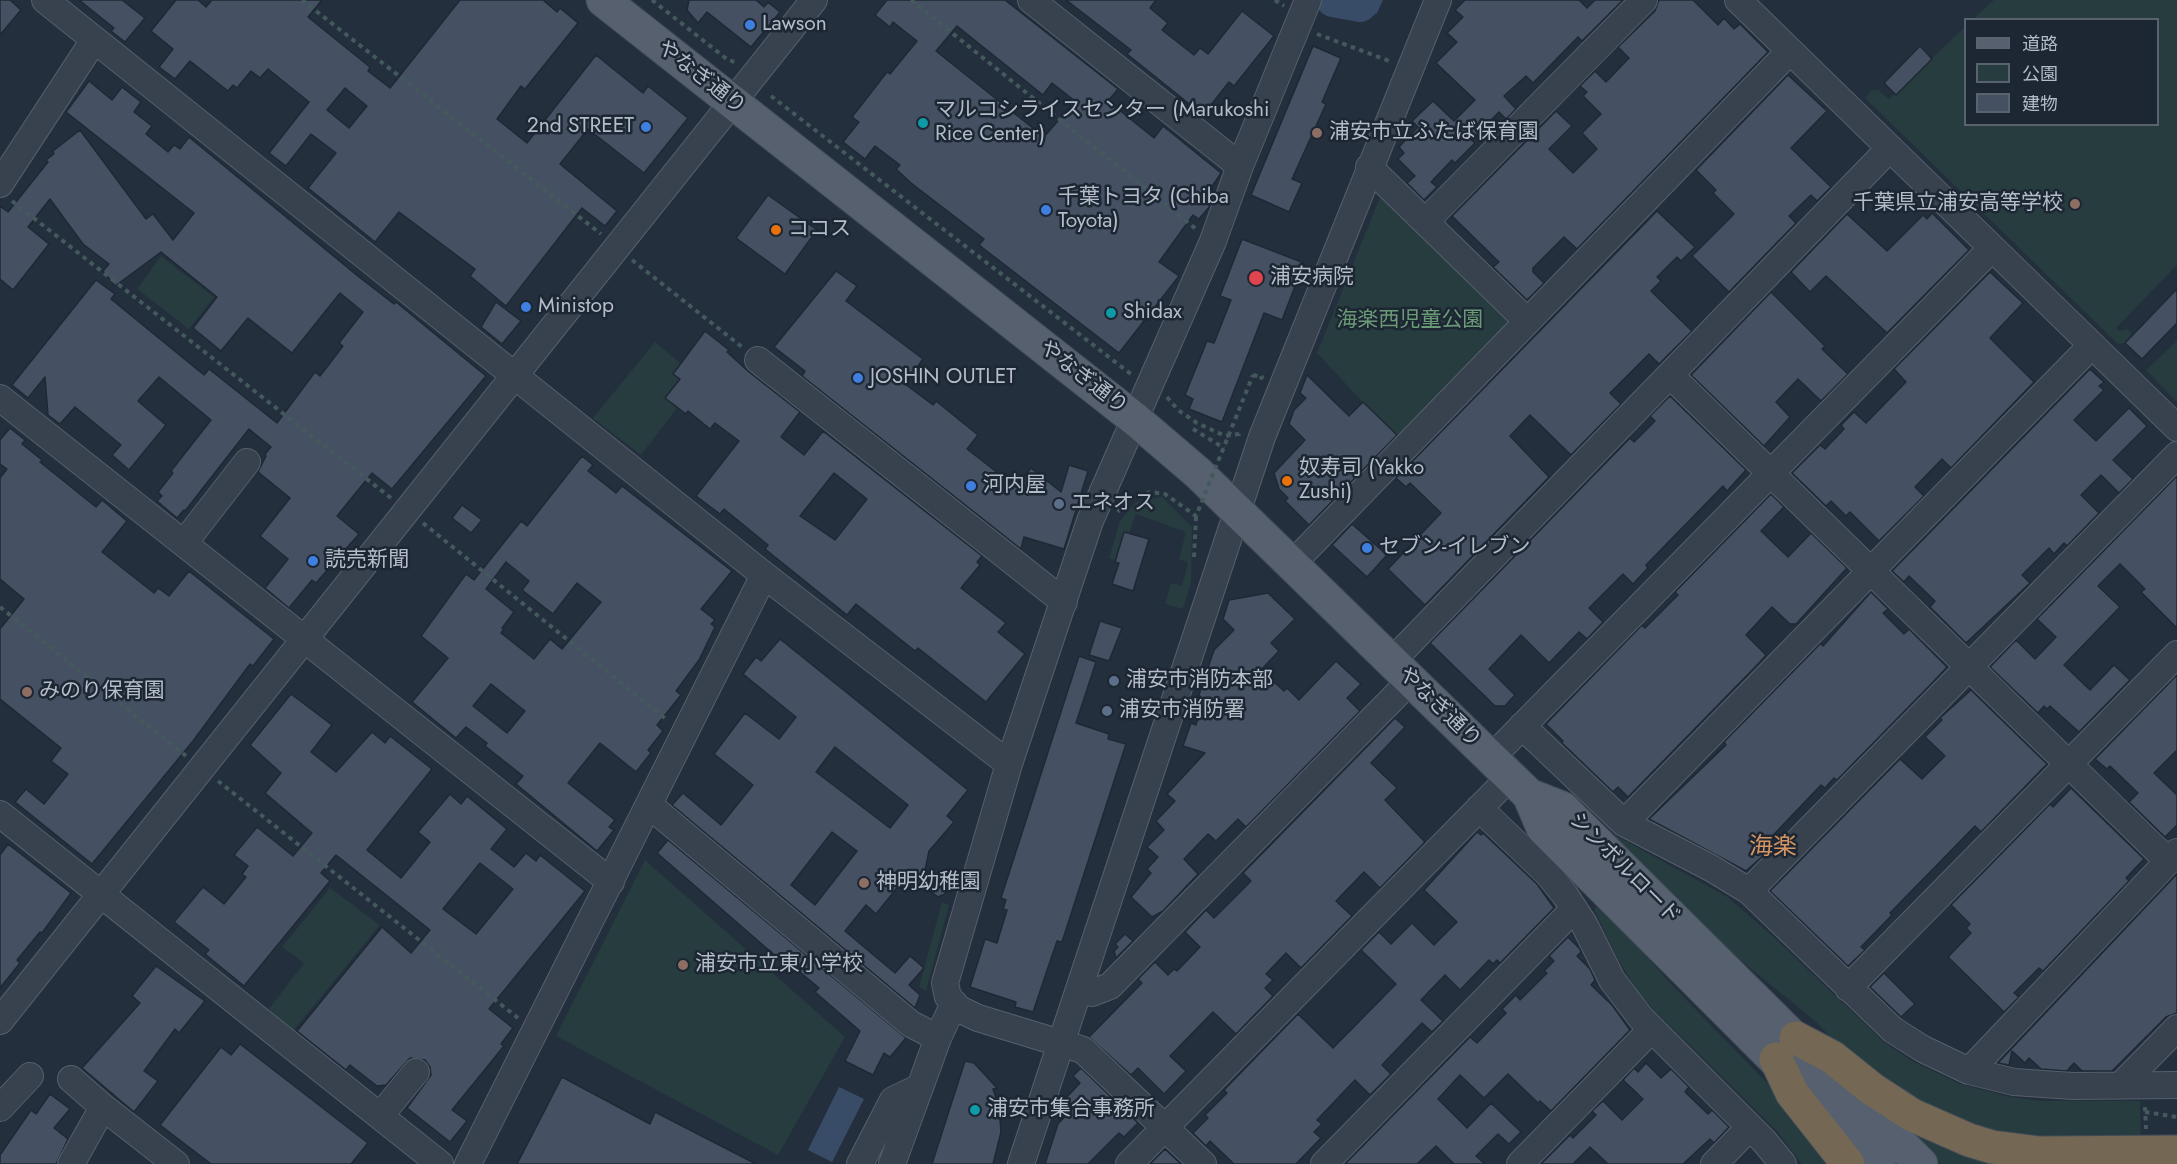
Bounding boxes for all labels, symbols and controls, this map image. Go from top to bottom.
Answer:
place label: Lawson [762,12,827,38]
marker: Lawson [743,18,757,32]
legend [1964,18,2159,126]
text: 道路 [2022,31,2058,57]
street label: やなぎ通り [652,36,750,120]
text: 公園 [2022,61,2058,87]
text: 建物 [2022,91,2058,117]
place label: マルコシライスセンター (Marukoshi Rice Center) [935,98,1269,148]
place label: 2nd STREET [527,114,634,140]
marker: マルコシライスセンター (Marukoshi Rice Center) [916,116,930,130]
marker: 2nd STREET [639,120,653,134]
place label: 浦安市立ふたば保育園 [1329,120,1539,146]
marker: 浦安市立ふたば保育園 [1310,126,1324,140]
place label: 千葉トヨタ (Chiba Toyota) [1058,185,1229,235]
place label: 千葉県立浦安高等学校 [1853,191,2063,217]
marker: 千葉県立浦安高等学校 [2068,197,2082,211]
marker: 千葉トヨタ (Chiba Toyota) [1039,203,1053,217]
place label: ココス [788,217,851,243]
marker: ココス [769,223,783,237]
place label: 浦安病院 [1270,265,1354,291]
marker: 浦安病院 [1247,269,1265,287]
place label: Ministop [538,294,614,320]
marker: Ministop [519,300,533,314]
place label: Shidax [1123,300,1182,326]
marker: Shidax [1104,306,1118,320]
park label: 海楽西児童公園 [1337,308,1483,334]
street label: やなぎ通り [1034,336,1132,420]
place label: JOSHIN OUTLET [870,365,1016,391]
marker: JOSHIN OUTLET [851,371,865,385]
place label: 奴寿司 (Yakko Zushi) [1299,456,1424,506]
place label: 河内屋 [983,473,1046,499]
marker: 奴寿司 (Yakko Zushi) [1280,474,1294,488]
marker: 河内屋 [964,479,978,493]
place label: エネオス [1071,491,1155,517]
marker: エネオス [1052,497,1066,511]
place label: セブン-イレブン [1379,535,1530,561]
marker: セブン-イレブン [1360,541,1374,555]
place label: 読売新聞 [325,548,409,574]
marker: 読売新聞 [306,554,320,568]
street label: やなぎ通り [1392,662,1486,754]
place label: 浦安市消防本部 [1126,668,1273,694]
marker: 浦安市消防本部 [1107,674,1121,688]
place label: みのり保育園 [39,679,165,705]
marker: みのり保育園 [20,685,34,699]
place label: 浦安市消防署 [1119,698,1245,724]
marker: 浦安市消防署 [1100,704,1114,718]
street label: シンボルロード [1563,808,1685,930]
district label: 海楽 [1749,834,1797,862]
place label: 神明幼稚園 [876,870,981,896]
marker: 神明幼稚園 [857,876,871,890]
place label: 浦安市立東小学校 [695,952,863,978]
marker: 浦安市立東小学校 [676,958,690,972]
place label: 浦安市集合事務所 [987,1097,1155,1123]
marker: 浦安市集合事務所 [968,1103,982,1117]

